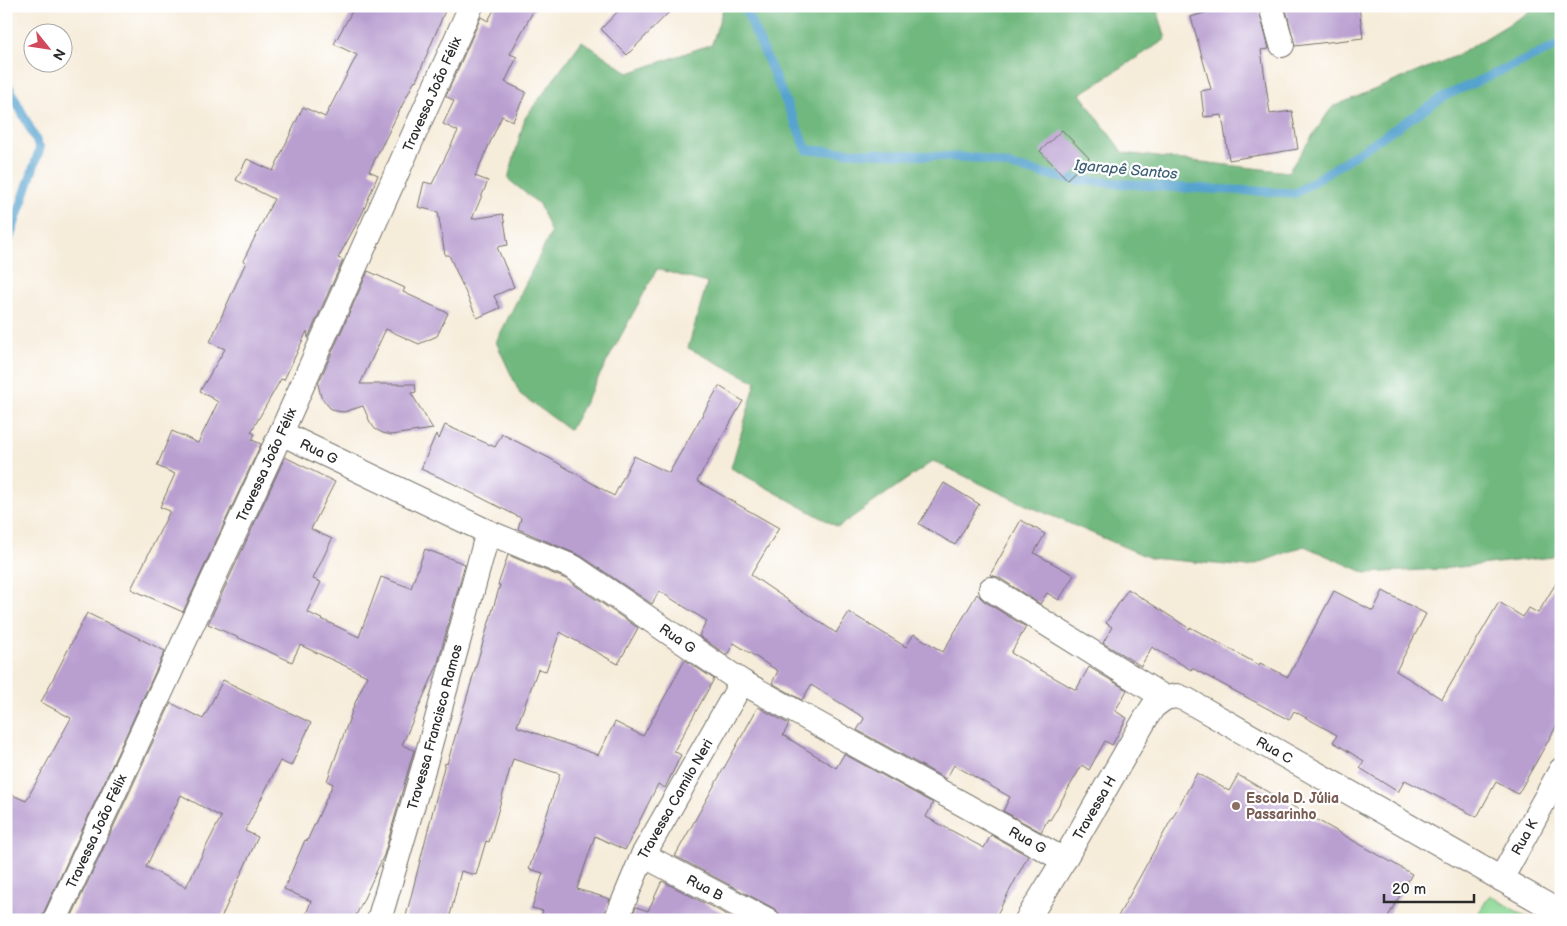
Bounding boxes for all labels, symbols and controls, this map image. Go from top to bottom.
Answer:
north arrow [22,22,72,72]
street label: Travessa João Félix [399,33,465,154]
text: N [49,45,69,63]
water label: Igarapê Santos [1073,156,1179,184]
street label: Travessa João Félix [232,404,300,525]
street label: Rua G [297,435,341,468]
street label: Rua G [656,620,699,657]
street label: Travessa Francisco Ramos [403,642,466,812]
street label: Rua C [1253,733,1296,767]
street label: Travessa Camilo Neri [634,736,716,862]
street label: Travessa João Félix [62,771,130,891]
street label: Travessa H [1069,773,1119,843]
place label: Escola D. Júlia Passarinho [1246,790,1339,823]
marker: Escola D. Júlia Passarinho [1230,800,1242,812]
street label: Rua K [1507,815,1541,858]
street label: Rua G [1006,823,1050,857]
street label: Rua B [684,871,727,904]
scale bar [1384,871,1474,903]
text: 20 m [1392,880,1426,899]

